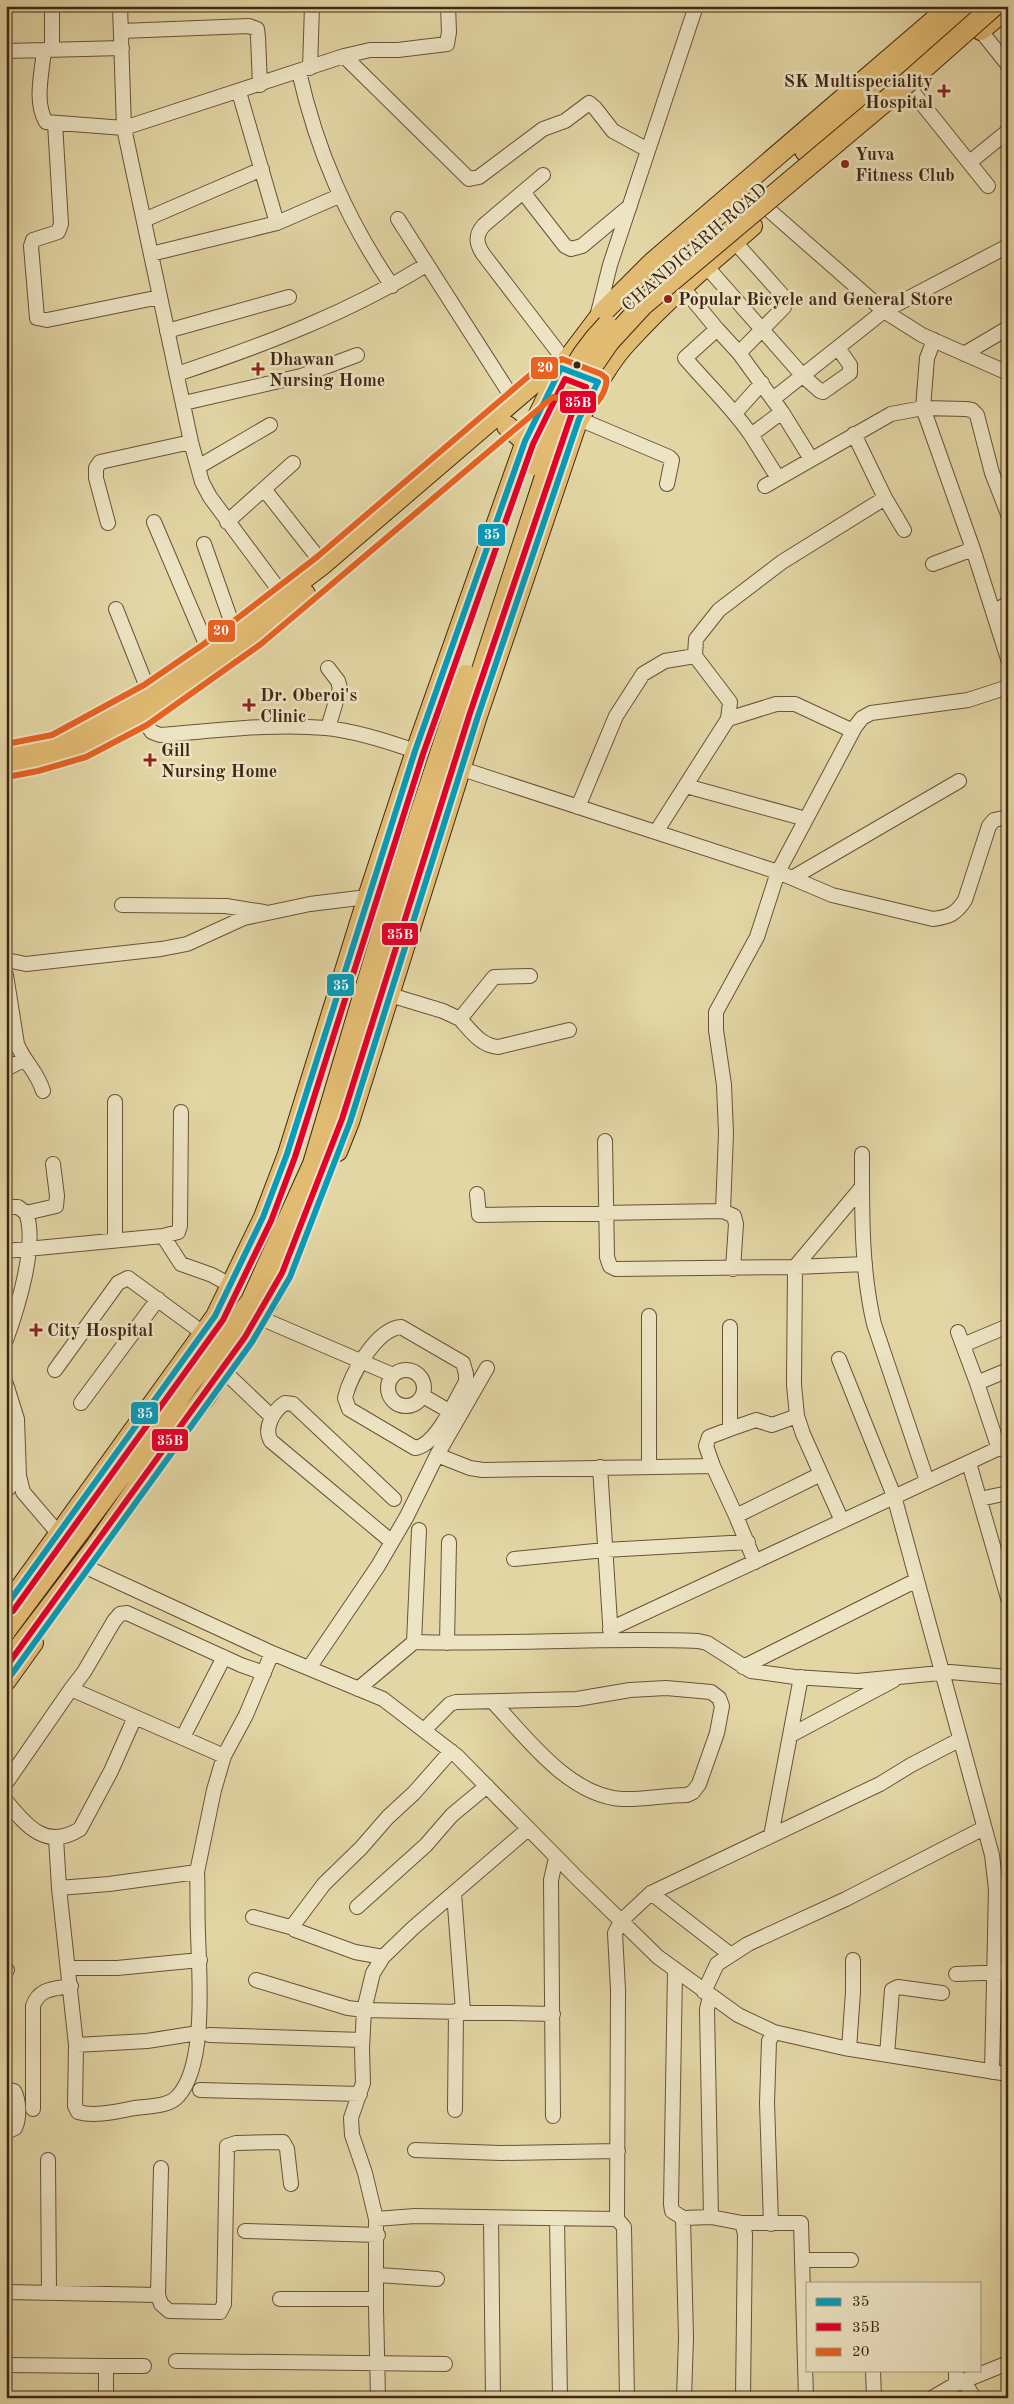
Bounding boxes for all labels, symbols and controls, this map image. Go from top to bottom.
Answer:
place label: SK Multispeciality Hospital [784,73,933,112]
marker: SK Multispeciality Hospital [937,84,951,98]
place label: Yuva Fitness Club [855,146,955,185]
marker: Yuva Fitness Club [839,158,851,170]
street label: CHANDIGARH ROAD [619,180,771,315]
place label: Popular Bicycle and General Store [678,291,953,309]
marker: Popular Bicycle and General Store [662,293,674,305]
place label: Dhawan Nursing Home [269,351,385,390]
line badge: 20 [530,356,559,380]
unlabelled marker [572,360,582,370]
text: 20 [537,361,553,375]
marker: Dhawan Nursing Home [251,362,265,376]
line badge: 35B [559,390,597,414]
text: 35B [565,396,591,410]
line badge: 35 [477,523,506,547]
text: 35 [484,528,500,542]
line badge: 20 [207,619,236,643]
text: 20 [213,624,229,638]
place label: Dr. Oberoi's Clinic [260,687,357,726]
marker: Dr. Oberoi's Clinic [242,698,256,712]
place label: Gill Nursing Home [161,742,277,781]
marker: Gill Nursing Home [143,753,157,767]
line badge: 35B [381,922,419,946]
text: 35B [387,928,413,942]
line badge: 35 [326,973,355,997]
text: 35 [333,979,349,993]
place label: City Hospital [47,1322,154,1340]
marker: City Hospital [29,1323,43,1337]
line badge: 35 [130,1401,159,1425]
text: 35 [137,1407,153,1421]
line badge: 35B [151,1428,189,1452]
text: 35B [157,1434,183,1448]
legend [806,2282,982,2372]
text: 35 [852,2295,869,2310]
text: 35B [852,2321,880,2336]
text: 20 [852,2345,869,2360]

